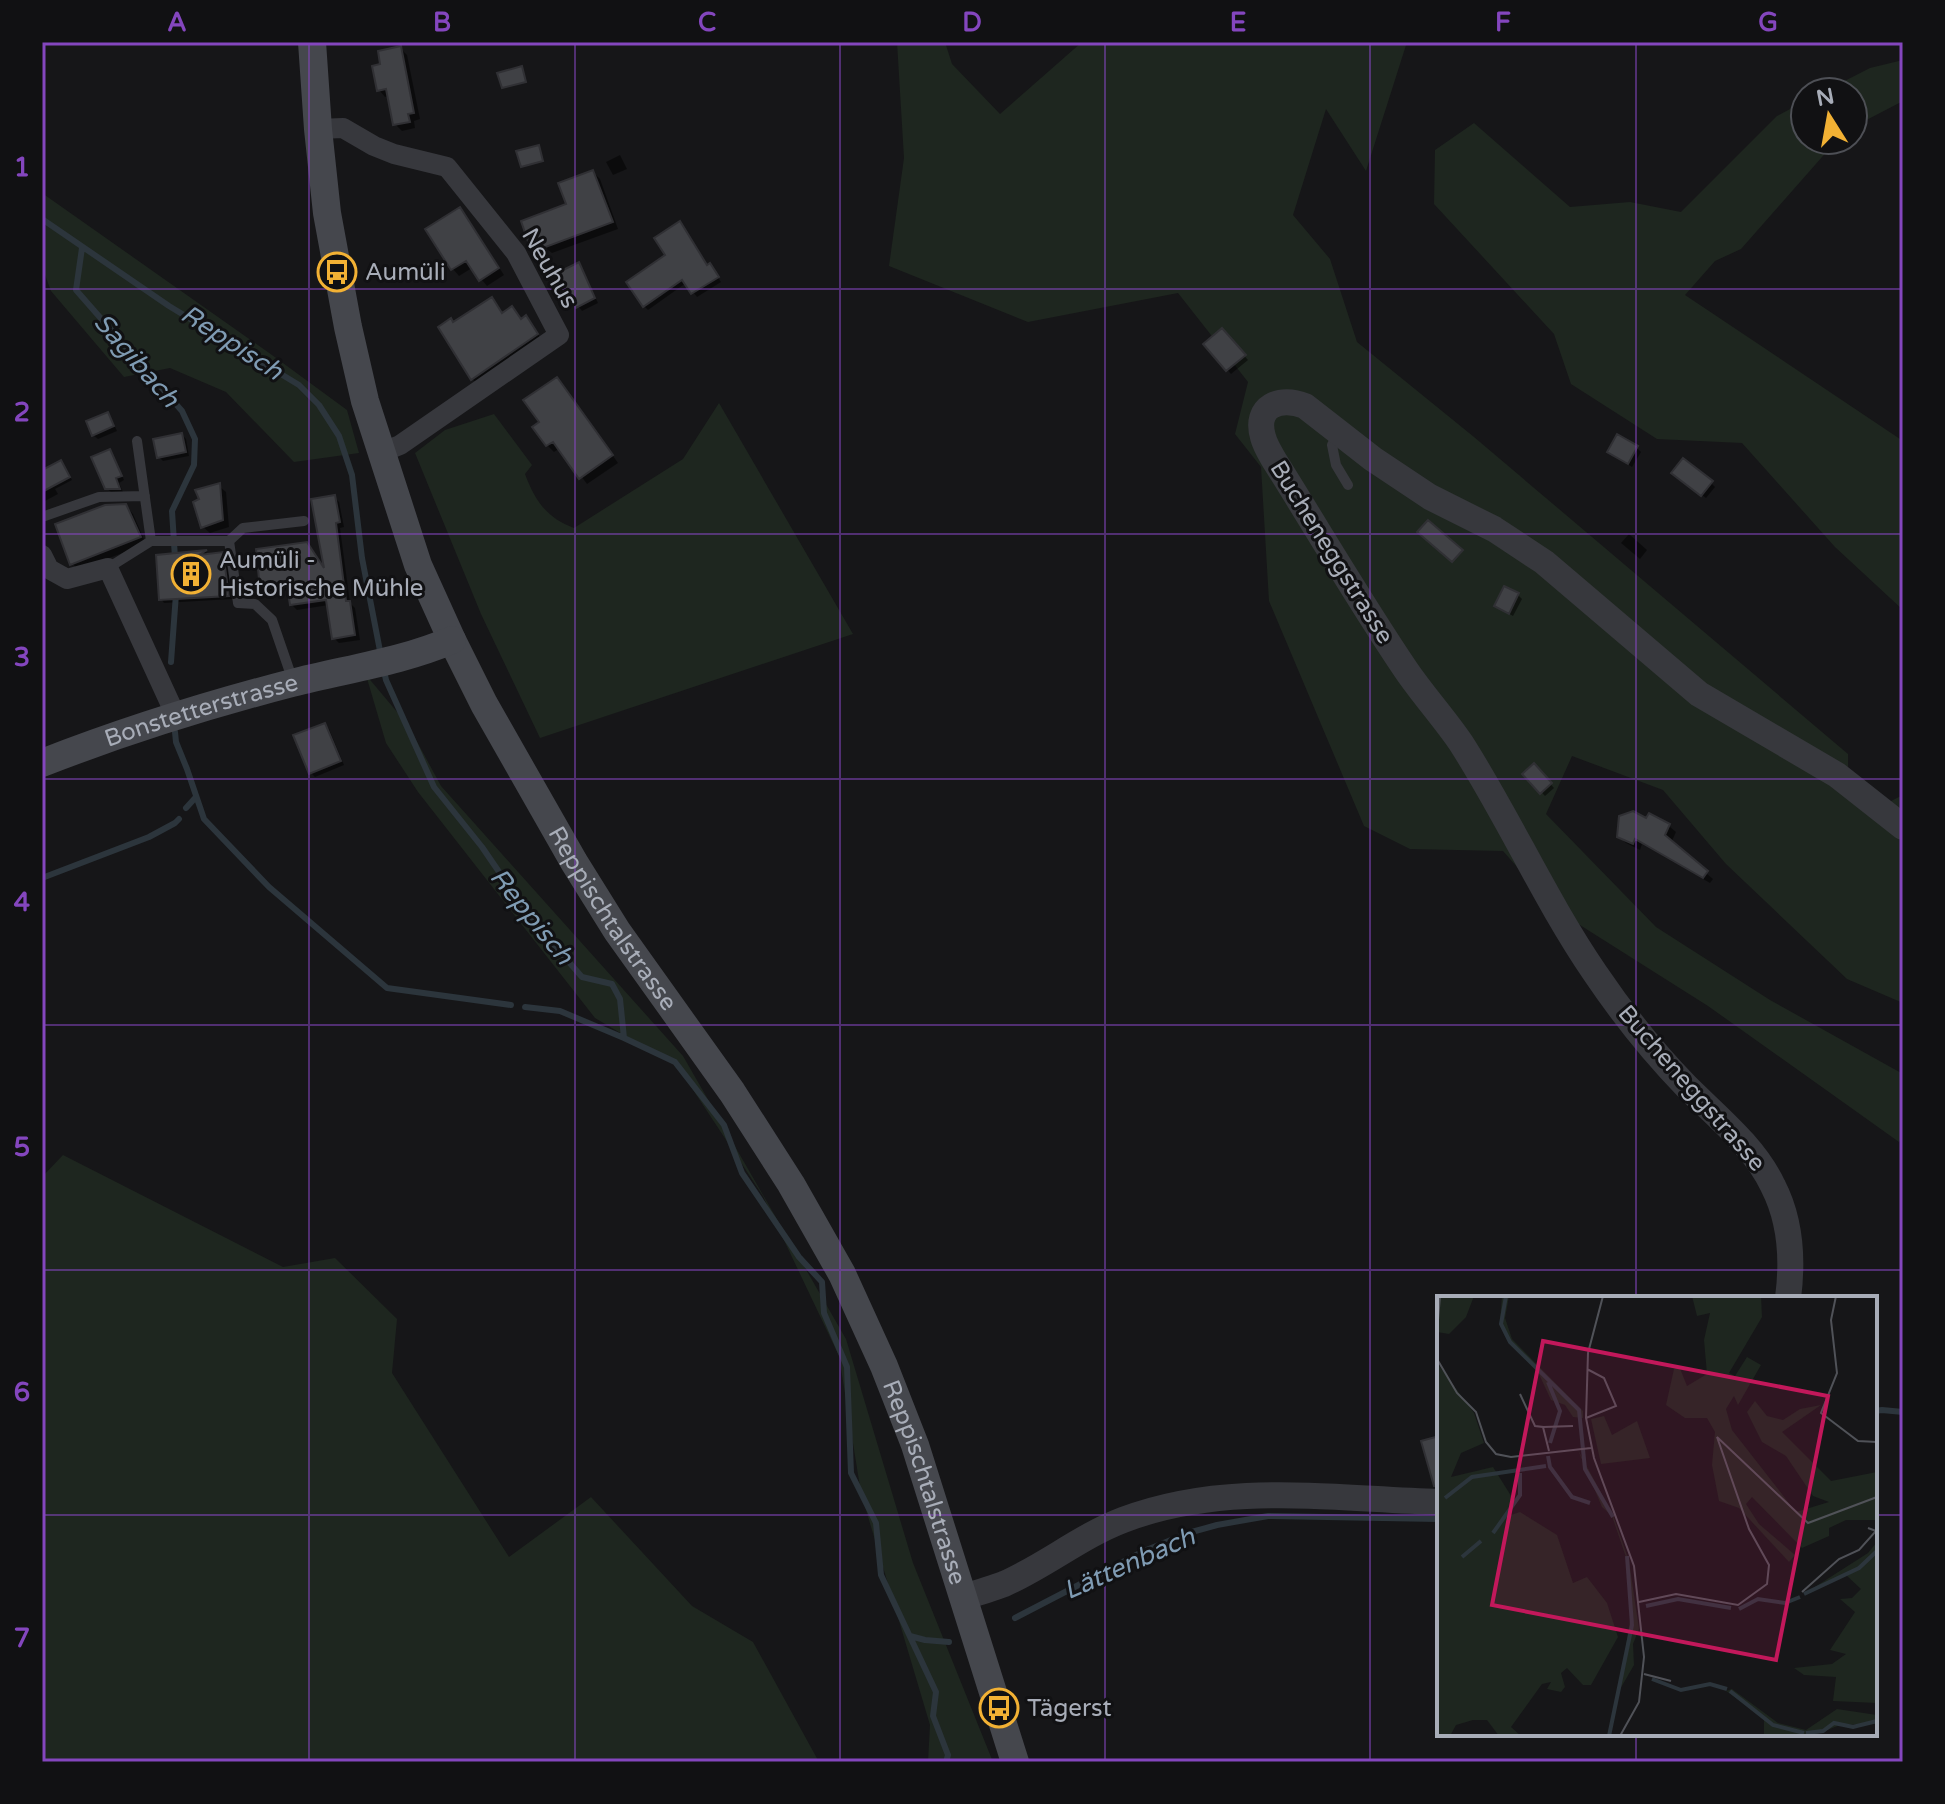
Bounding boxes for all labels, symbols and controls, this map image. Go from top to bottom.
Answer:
text: A [167,7,187,38]
text: B [433,7,451,38]
text: C [698,7,716,38]
text: D [962,7,982,38]
text: E [1230,7,1246,38]
text: F [1495,7,1511,38]
text: G [1758,7,1778,38]
north arrow [1789,76,1869,156]
text: N [1814,83,1837,112]
text: 1 [14,152,30,183]
street label: Neuhus [515,223,584,314]
bus stop icon: Aumüli [316,251,358,293]
place label: Aumüli [365,258,446,287]
water label: Reppisch [175,298,289,387]
water label: Sagibach [87,307,187,414]
text: 2 [14,397,30,428]
street label: Bucheneggstrasse [1264,455,1400,649]
place label: Aumüli - Historische Mühle [219,546,423,603]
building icon: Aumüli - Historische Mühle [170,553,212,595]
text: 3 [14,642,30,673]
street label: Bonstetterstrasse [101,668,301,754]
street label: Reppischtalstrasse [542,821,683,1016]
water label: Reppisch [483,862,580,972]
text: 4 [14,887,30,918]
street label: Bucheneggstrasse [1612,999,1772,1177]
text: 5 [14,1132,30,1163]
inset map [1437,1296,1877,1736]
street label: Reppischtalstrasse [876,1376,972,1588]
text: 6 [14,1377,30,1408]
water label: Lättenbach [1059,1520,1201,1606]
text: 7 [14,1623,30,1654]
bus stop icon: Tägerst [978,1687,1020,1729]
place label: Tägerst [1027,1694,1112,1723]

